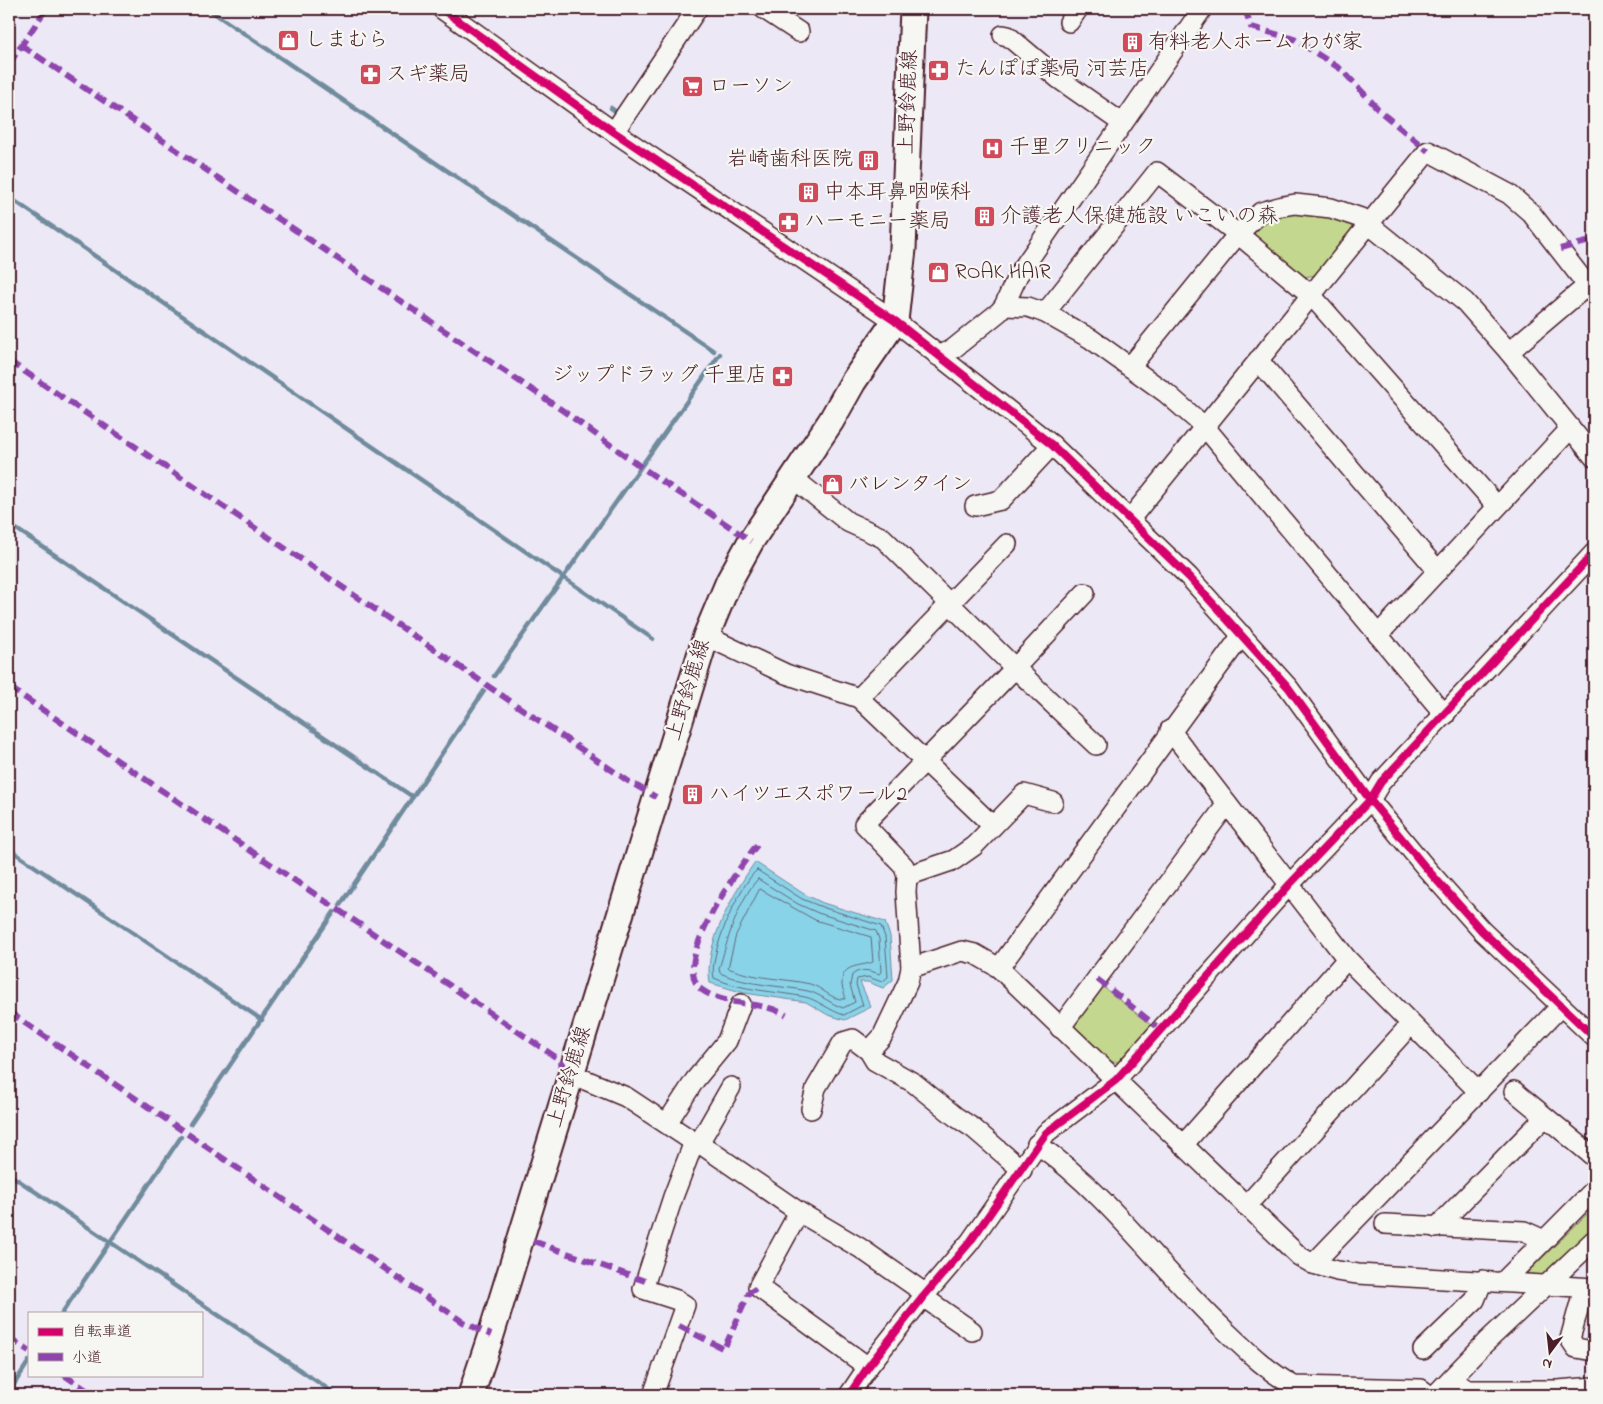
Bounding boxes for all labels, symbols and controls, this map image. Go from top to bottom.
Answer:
place label: しまむら [305,26,389,56]
place label: 有料老人ホーム わが家 [1148,28,1362,58]
shop icon: しまむら [277,29,301,53]
building icon: 有料老人ホーム わが家 [1120,31,1144,55]
street label: 上野鈴鹿線 [892,49,926,155]
place label: たんぽぽ薬局 河芸店 [955,55,1149,85]
pharmacy icon: たんぽぽ薬局 河芸店 [927,58,951,82]
place label: スギ薬局 [386,60,470,90]
pharmacy icon: スギ薬局 [358,63,382,87]
place label: ローソン [709,72,793,102]
supermarket icon: ローソン [681,75,705,99]
place label: 千里クリニック [1009,133,1156,163]
hospital icon: 千里クリニック [981,136,1005,160]
place label: 岩崎歯科医院 [727,145,853,175]
building icon: 岩崎歯科医院 [857,148,881,172]
place label: 中本耳鼻咽喉科 [824,178,971,208]
building icon: 中本耳鼻咽喉科 [796,181,820,205]
place label: 介護老人保健施設 いこいの森 [1000,202,1278,232]
building icon: 介護老人保健施設 いこいの森 [972,205,996,229]
place label: ハーモニー薬局 [804,207,951,237]
pharmacy icon: ハーモニー薬局 [776,210,800,234]
place label: ROAK HAIR [955,258,1051,288]
shop icon: ROAK HAIR [927,261,951,285]
place label: ジップドラッグ 千里店 [552,361,767,391]
pharmacy icon: ジップドラッグ 千里店 [771,364,795,388]
place label: バレンタイン [848,470,972,500]
shop icon: バレンタイン [820,473,844,497]
street label: 上野鈴鹿線 [659,635,719,745]
place label: ハイツエスポワール2 [709,780,907,810]
building icon: ハイツエスポワール2 [681,783,705,807]
street label: 上野鈴鹿線 [540,1022,600,1132]
legend [28,1312,202,1376]
text: 自転車道 [72,1321,132,1343]
north arrow [1526,1326,1576,1376]
text: 小道 [72,1347,102,1369]
text: N [1540,1352,1554,1374]

